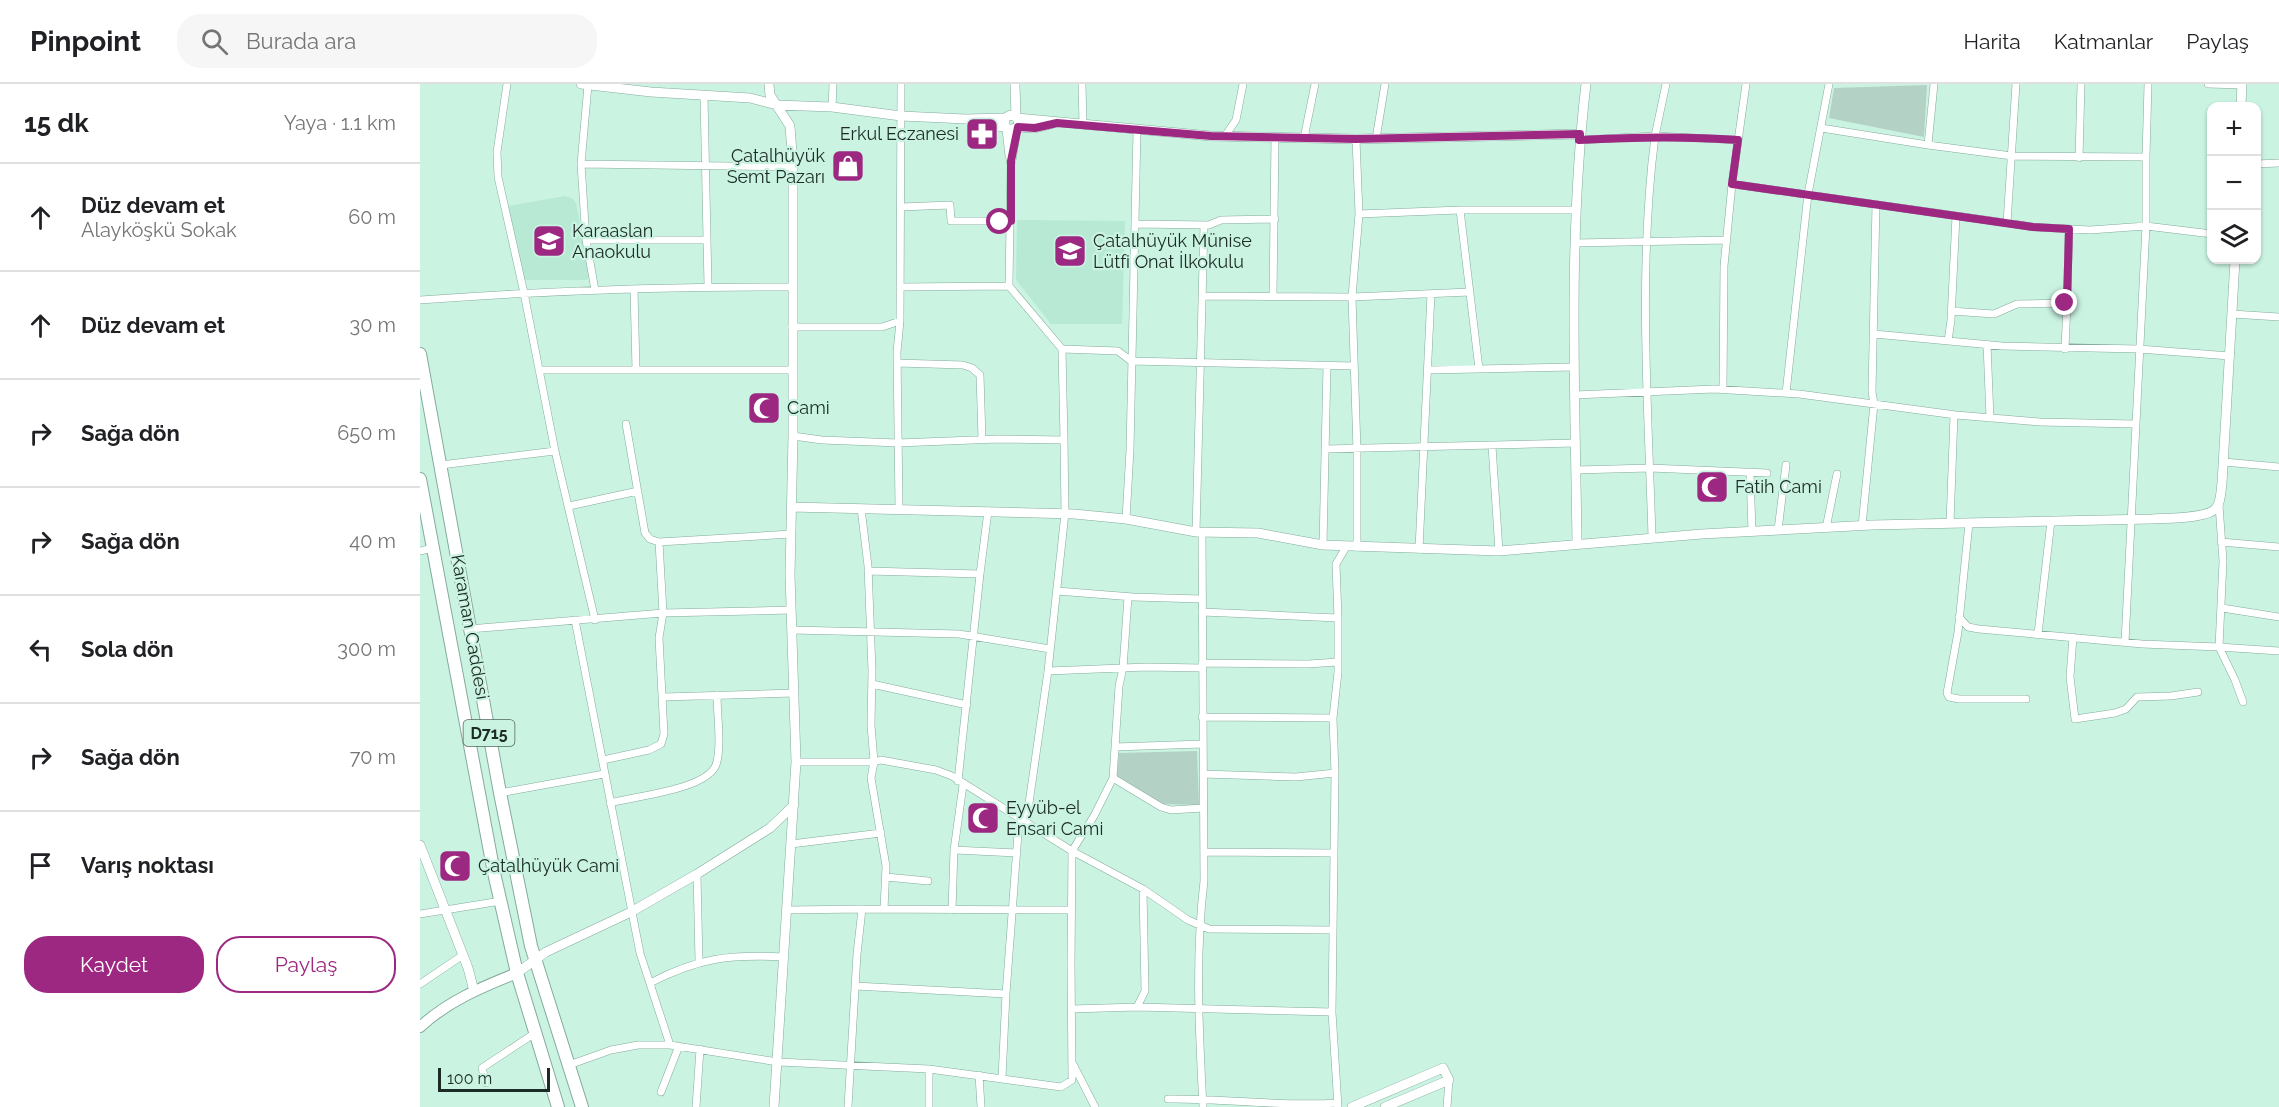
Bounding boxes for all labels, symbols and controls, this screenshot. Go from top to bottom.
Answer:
search box [177,14,597,68]
text: Pinpoint [30,25,141,58]
icon: search [198,25,231,58]
text: Burada ara [246,28,356,54]
text: Harita [1964,29,2021,54]
text: Katmanlar [2054,29,2153,54]
text: Paylaş [2186,29,2249,54]
map controls [2207,102,2261,264]
button: + [2207,102,2261,156]
text: 15 dk [24,108,89,138]
text: Yaya · 1.1 km [284,111,396,135]
pharmacy icon: Erkul Eczanesi [964,116,1000,152]
place label: Erkul Eczanesi [840,123,959,144]
place label: Çatalhüyük Semt Pazarı [727,145,825,187]
shop icon: Çatalhüyük Semt Pazarı [830,148,866,184]
button: − [2207,156,2261,210]
text: Düz devam et [81,192,225,218]
icon: ahead [24,201,57,234]
text: 60 m [348,205,396,229]
route start [986,208,1012,234]
button: layers [2207,210,2261,264]
text: Alayköşkü Sokak [81,218,237,242]
place label: Karaaslan Anaokulu [572,220,653,262]
school or university icon: Karaaslan Anaokulu [531,223,567,259]
place label: Çatalhüyük Münise Lütfi Onat İlkokulu [1093,230,1252,272]
school or university icon: Çatalhüyük Münise Lütfi Onat İlkokulu [1052,233,1088,269]
route end [2051,289,2077,315]
icon: ahead [24,309,57,342]
text: Düz devam et [81,312,225,338]
text: 30 m [350,313,396,337]
mosque icon: Cami [746,390,782,426]
place label: Cami [787,397,830,418]
icon: right [24,417,57,450]
text: Sağa dön [81,420,180,446]
text: 650 m [337,421,396,445]
mosque icon: Fatih Cami [1694,469,1730,505]
place label: Fatih Cami [1735,476,1822,497]
icon: right [24,525,57,558]
text: Sağa dön [81,528,180,554]
text: 40 m [349,529,396,553]
street label: Karaman Caddesi [447,553,494,701]
icon: left [24,633,57,666]
text: Sola dön [81,636,174,662]
text: 300 m [337,637,396,661]
road number: D715 [464,720,514,746]
icon: right [24,741,57,774]
text: Sağa dön [81,744,180,770]
text: 70 m [350,745,396,769]
place label: Eyyüb-el Ensari Cami [1006,797,1103,839]
mosque icon: Eyyüb-el Ensari Cami [965,800,1001,836]
mosque icon: Çatalhüyük Cami [437,848,473,884]
icon: arrive [24,849,57,882]
text: Varış noktası [81,852,214,878]
place label: Çatalhüyük Cami [478,855,619,876]
button: Kaydet [24,936,204,993]
button: Paylaş [216,936,396,993]
scale bar [438,1065,550,1092]
text: 100 m [447,1069,492,1088]

